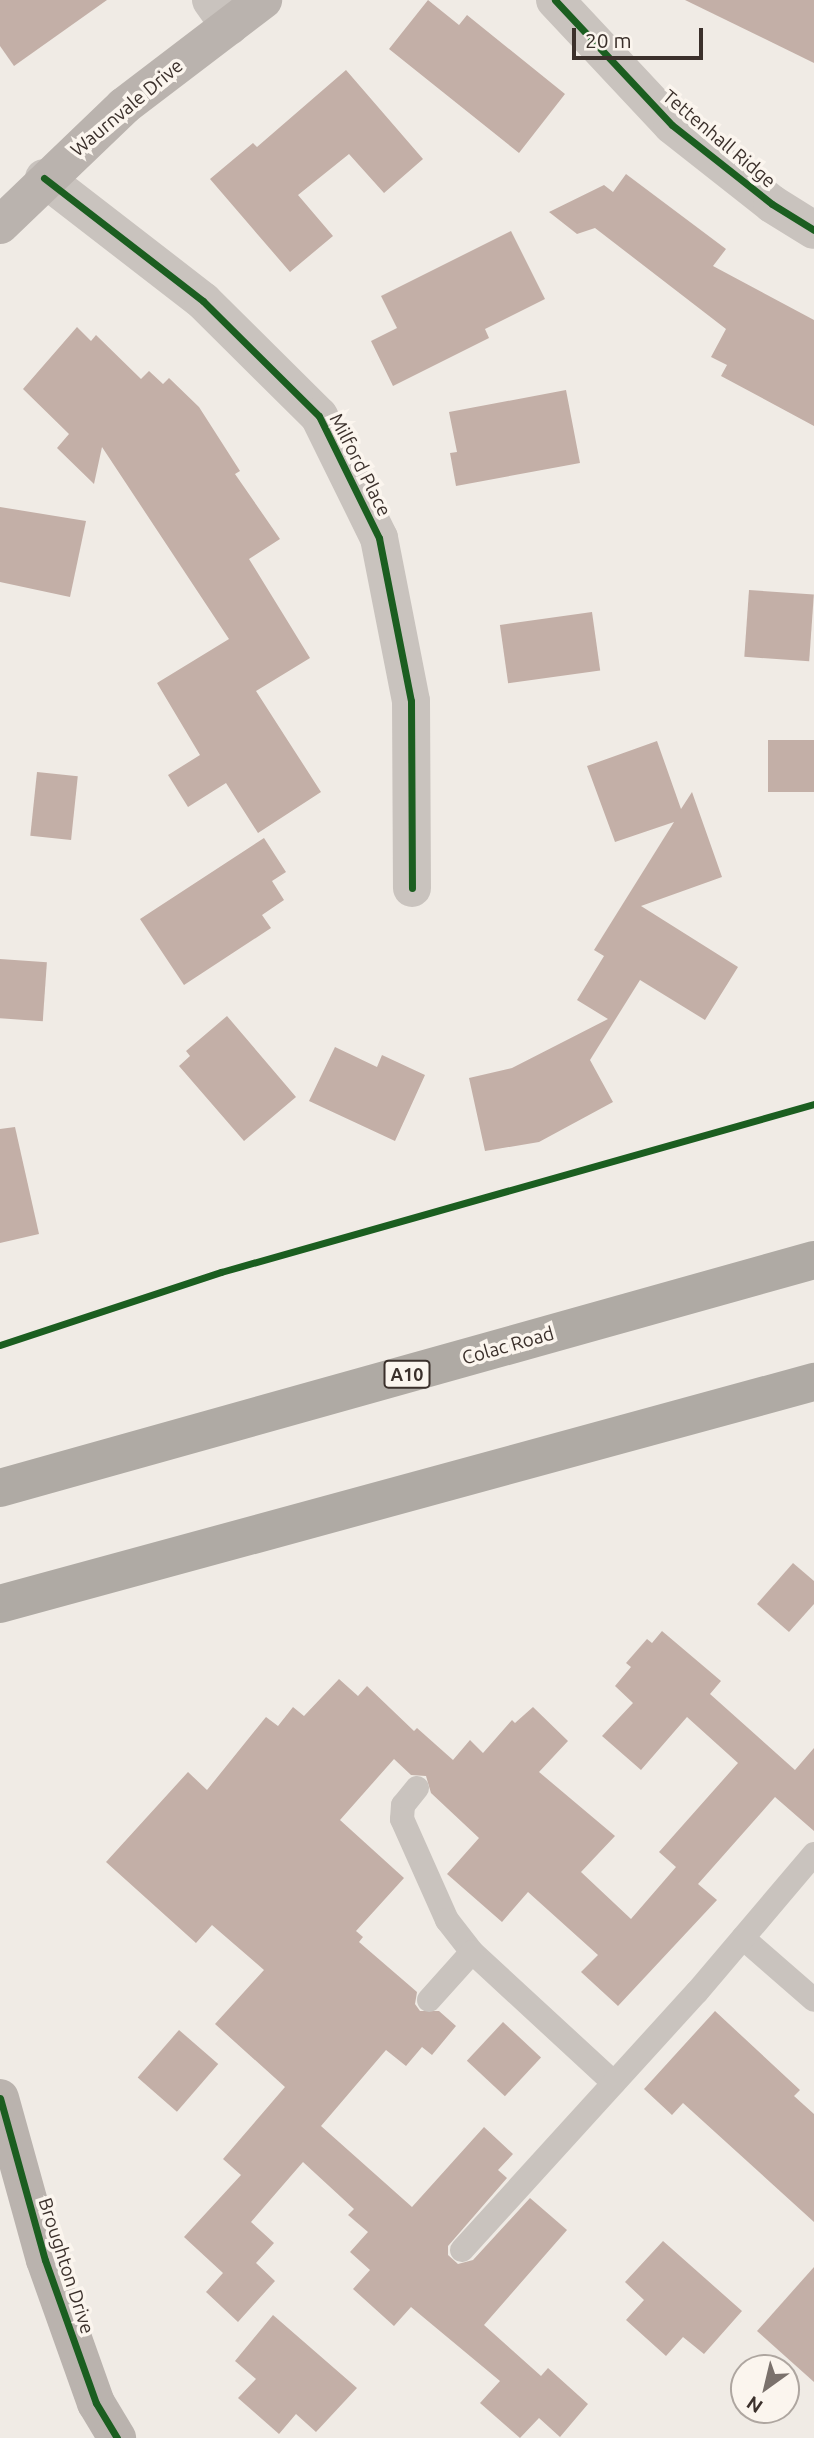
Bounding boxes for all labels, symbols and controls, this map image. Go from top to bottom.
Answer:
scale bar [576,14,707,58]
text: 20 m [585,28,632,52]
street label: Waurnvale Drive [66,54,188,162]
street label: Tettenhall Ridge [658,85,780,193]
street label: Milford Place [324,410,396,520]
street label: Colac Road [459,1322,557,1370]
road number: A10 [382,1359,432,1388]
street label: Broughton Drive [33,2195,99,2337]
north arrow [730,2354,800,2424]
text: N [742,2392,766,2418]

